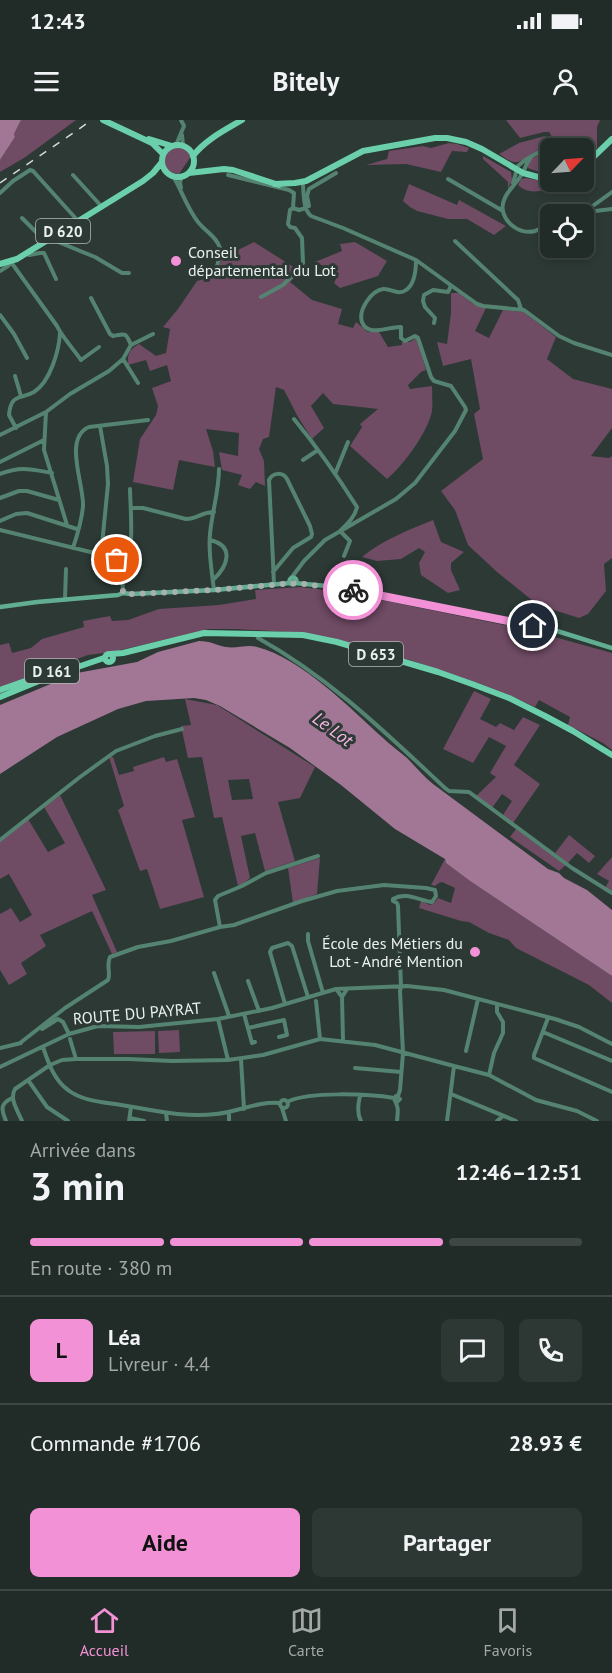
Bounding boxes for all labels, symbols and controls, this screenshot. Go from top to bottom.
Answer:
text: 12:43 [30,7,86,35]
text: Bitely [272,64,340,98]
icon: menu [30,65,63,98]
icon: person [549,65,582,98]
north arrow [540,138,594,192]
map controls [540,138,594,258]
button: locate [540,204,594,258]
road number: D 620 [36,219,90,243]
place label: Conseil départemental du Lot [188,242,336,280]
marker: Conseil départemental du Lot [169,254,183,268]
pin [91,534,142,585]
icon: bag [100,543,133,576]
courier [323,560,383,620]
icon: bike [337,574,370,607]
pin [507,600,558,651]
icon: home [516,609,549,642]
road number: D 653 [349,642,403,666]
road number: D 161 [25,659,79,683]
water label: Le Lot [308,707,359,752]
place label: École des Métiers du Lot - André Mention [322,933,463,971]
marker: École des Métiers du Lot - André Mention [468,945,482,959]
street label: ROUTE DU PAYRAT [72,997,202,1029]
text: Arrivée dans [30,1137,136,1163]
text: 12:46–12:51 [456,1158,582,1186]
text: 3 min [30,1160,125,1211]
text: En route · 380 m [30,1255,172,1281]
button: chat [441,1319,504,1382]
button: phone [519,1319,582,1382]
text: Léa [108,1323,141,1351]
text: L [56,1336,67,1364]
text: Livreur · 4.4 [108,1351,210,1377]
text: Commande #1706 [30,1429,201,1457]
text: 28.93 € [509,1429,582,1457]
button: Aide [30,1508,300,1577]
button: Partager [312,1508,582,1577]
tab: Accueil [80,1604,129,1660]
tab: Carte [288,1604,324,1660]
tab: Favoris [483,1604,532,1660]

